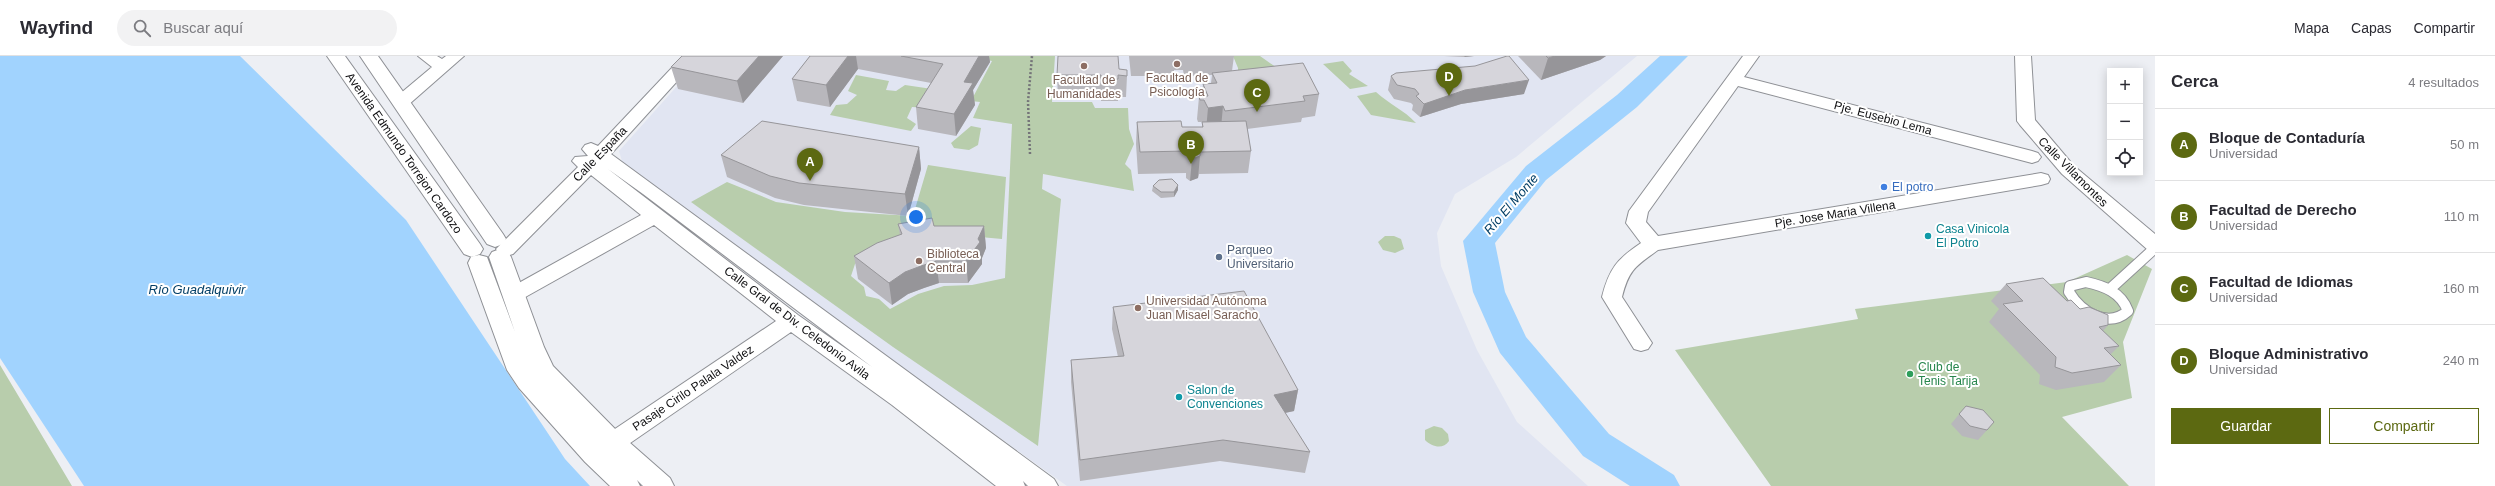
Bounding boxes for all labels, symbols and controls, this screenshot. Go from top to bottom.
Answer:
search box [117,10,397,46]
text: Wayfind [20,17,93,38]
icon: search [131,17,153,39]
text: Buscar aquí [163,19,243,36]
text: Mapa [2294,20,2329,36]
text: Capas [2351,20,2392,36]
text: Compartir [2414,20,2475,36]
marker: Facultad de Psicología [1172,59,1182,69]
marker: Facultad de Humanidades [1079,61,1089,71]
pin: D [1436,63,1462,96]
map controls [2107,68,2143,176]
button: + [2107,68,2143,104]
street label: Avenida Edmundo Torrejon Cardozo [343,70,465,236]
place label: Facultad de Psicología [1146,71,1209,99]
text: Cerca [2171,72,2218,91]
place label: Facultad de Humanidades [1047,73,1121,101]
text: 4 resultados [2408,75,2479,90]
pin: C [1244,79,1270,112]
street label: Pje. Eusebio Lema [1833,98,1934,138]
button: − [2107,104,2143,140]
street label: Calle España [570,123,630,185]
text: Bloque de Contaduría [2209,129,2365,146]
pin: B [1178,131,1204,164]
street label: Calle Villamontes [2035,134,2111,210]
text: A [2179,137,2189,152]
text: 50 m [2450,137,2479,152]
button: locate [2107,140,2143,176]
text: Universidad [2209,146,2278,161]
pin: A [797,148,823,181]
water label: Río El Monte [1481,171,1541,237]
place label: El potro [1892,180,1934,194]
marker: El potro [1879,182,1889,192]
street label: Pje. Jose Maria Villena [1774,198,1897,230]
text: Facultad de Derecho [2209,201,2357,218]
your location [906,207,926,227]
text: B [2179,209,2189,224]
text: 110 m [2444,209,2479,224]
text: Universidad [2209,218,2278,233]
place label: Casa Vinicola El Potro [1936,222,2009,250]
marker: Casa Vinicola El Potro [1923,231,1933,241]
place label: Parqueo Universitario [1227,243,1294,271]
place label: Biblioteca Central [927,247,979,275]
marker: Parqueo Universitario [1214,252,1224,262]
marker: Biblioteca Central [914,256,924,266]
street label: Calle Gral de Div. Celedonio Avila [721,264,873,383]
text: Facultad de Idiomas [2209,273,2353,290]
text: C [2179,281,2189,296]
text: 160 m [2443,281,2479,296]
water label: Río Guadalquivir [149,282,246,297]
text: Universidad [2209,290,2278,305]
place label: Universidad Autónoma Juan Misael Saracho [1146,294,1267,322]
marker: Universidad Autónoma Juan Misael Saracho [1133,303,1143,313]
street label: Pasaje Cirilo Palala Valdez [630,342,756,434]
text: Bloque Administrativo [2209,345,2368,362]
text: D [2179,353,2189,368]
text: 240 m [2443,353,2479,368]
place label: Club de Tenis Tarija [1918,360,1978,388]
text: Universidad [2209,362,2278,377]
marker: Club de Tenis Tarija [1905,369,1915,379]
place label: Salon de Convenciones [1187,383,1263,411]
marker: Salon de Convenciones [1174,392,1184,402]
button: Guardar [2171,408,2321,444]
button: Compartir [2329,408,2479,444]

